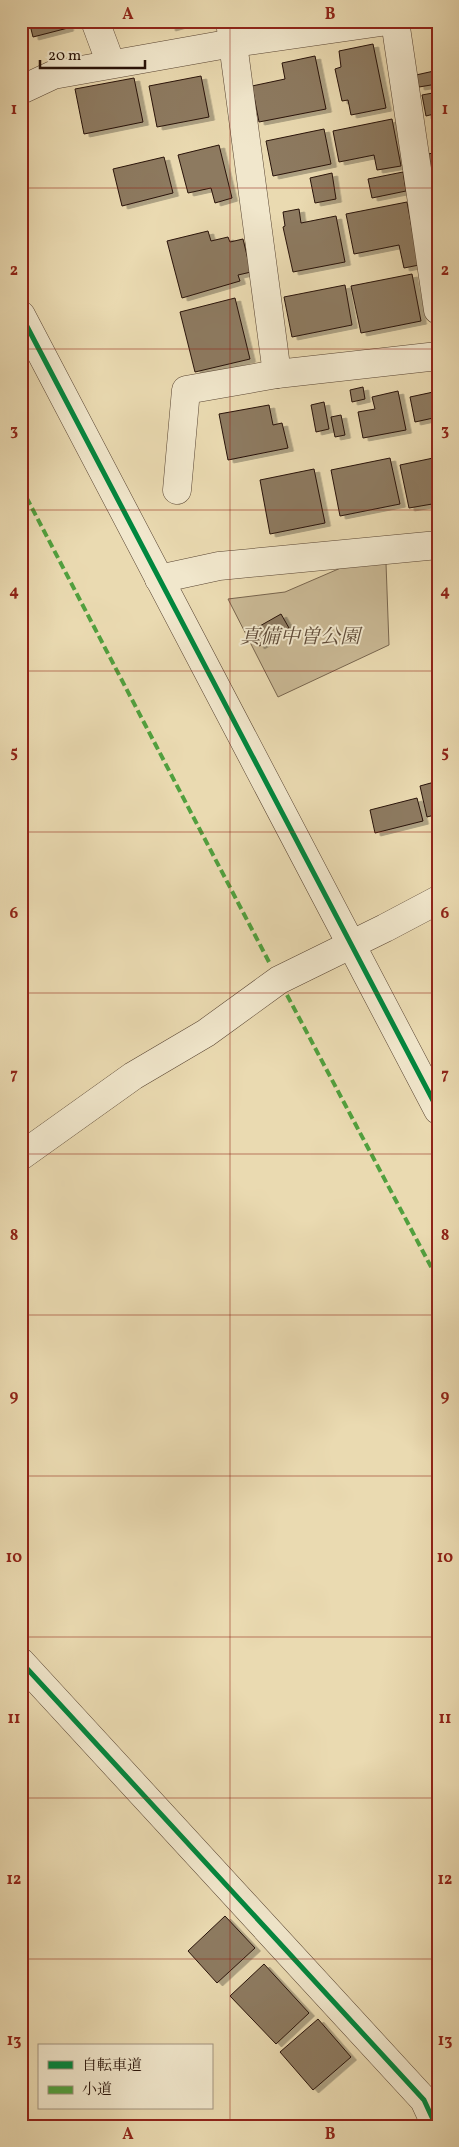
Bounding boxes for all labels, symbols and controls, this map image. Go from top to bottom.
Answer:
text: A [122,4,134,26]
text: B [325,4,336,26]
scale bar [40,38,145,70]
text: 20 m [48,46,81,67]
text: 1 [11,99,17,121]
text: 1 [442,99,448,121]
text: 2 [10,260,18,282]
text: 2 [441,260,449,282]
text: 3 [10,420,18,442]
text: 3 [441,420,449,442]
text: 4 [9,581,19,603]
text: 4 [440,581,450,603]
park label: 真備中曽公園 [240,624,363,652]
text: 5 [10,742,18,764]
text: 5 [441,742,449,764]
text: 6 [10,903,19,925]
text: 6 [441,903,450,925]
text: 7 [10,1064,18,1086]
text: 7 [441,1064,449,1086]
text: 8 [10,1225,18,1247]
text: 8 [441,1225,449,1247]
text: 9 [10,1386,19,1408]
text: 9 [441,1386,450,1408]
text: 10 [6,1547,22,1569]
text: 10 [437,1547,453,1569]
text: 11 [8,1708,20,1730]
text: 11 [439,1708,451,1730]
text: 12 [7,1869,21,1891]
text: 12 [438,1869,452,1891]
text: 13 [7,2030,21,2052]
text: 13 [438,2030,452,2052]
legend [38,2044,212,2110]
text: 自転車道 [82,2056,142,2077]
text: 小道 [82,2080,112,2101]
text: A [122,2124,134,2146]
text: B [325,2124,336,2146]

